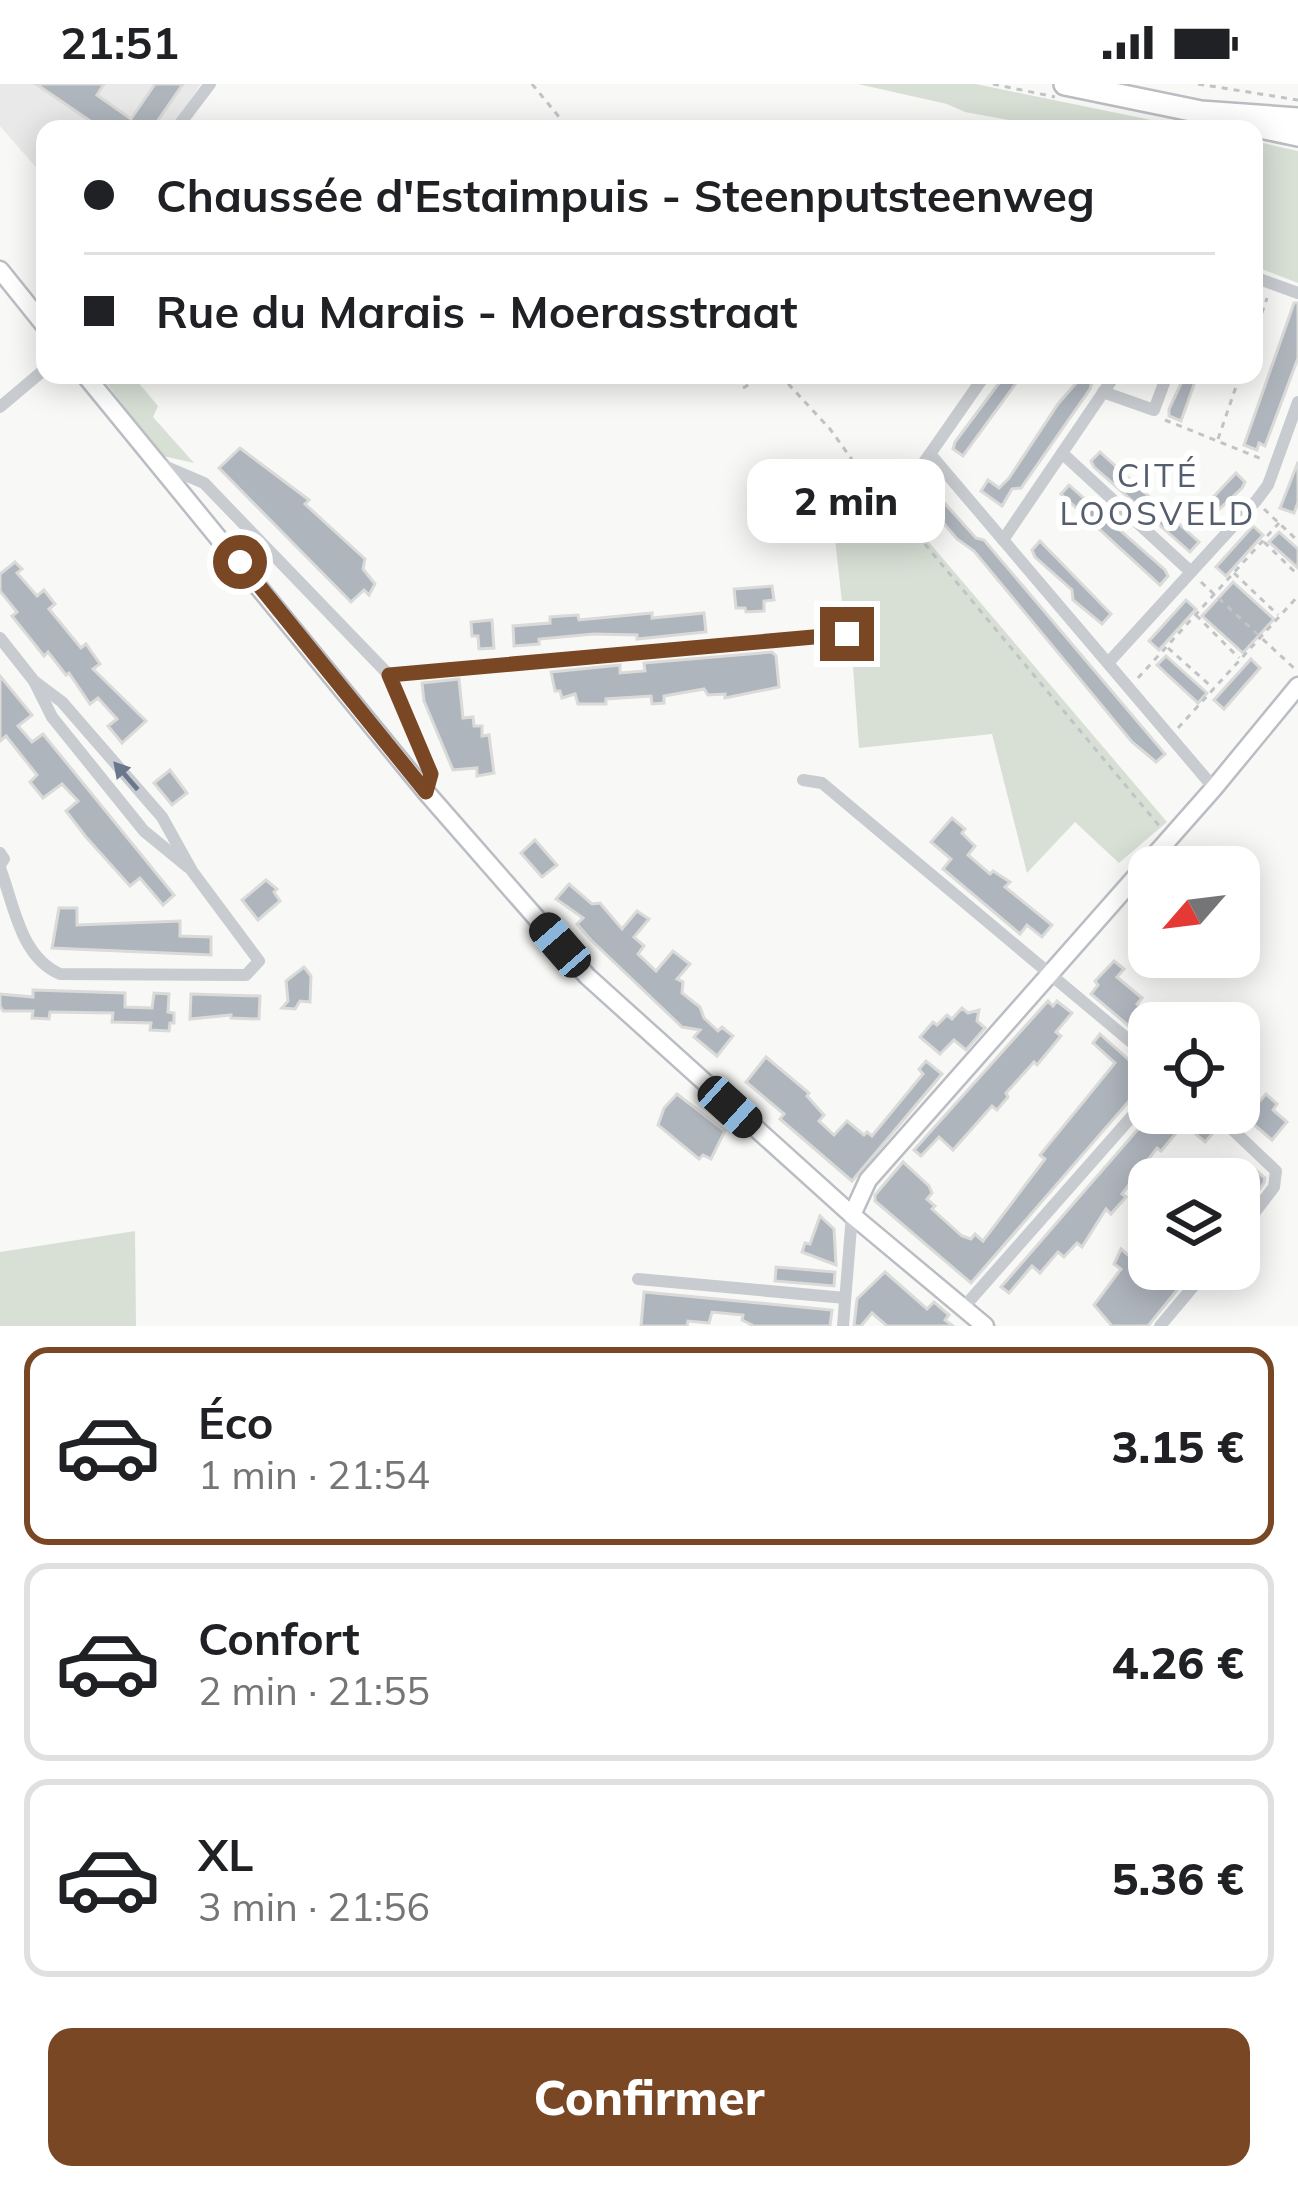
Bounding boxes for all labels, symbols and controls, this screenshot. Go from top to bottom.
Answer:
text: 21:51 [60,14,179,70]
text: Chaussée d'Estaimpuis - Steenputsteenweg [156,167,1095,223]
text: Rue du Marais - Moerasstraat [156,283,798,339]
district label: CITÉ LOOSVELD [1060,454,1257,533]
callout: 2 min [748,460,946,544]
text: 2 min [794,476,898,525]
route start [213,535,267,589]
route end [820,607,874,661]
one-way arrow [113,761,140,790]
north arrow [1128,846,1260,978]
map controls [1128,846,1260,1290]
car [523,906,597,984]
button: locate [1128,1002,1260,1134]
car [691,1070,769,1144]
button: layers [1128,1158,1260,1290]
icon: car [54,1392,162,1500]
text: Éco [198,1394,274,1450]
text: 3.15 € [1112,1418,1244,1474]
text: 1 min · 21:54 [198,1450,430,1499]
icon: car [54,1608,162,1716]
text: Confort [198,1610,360,1666]
text: 4.26 € [1112,1634,1244,1690]
text: 2 min · 21:55 [198,1666,430,1715]
icon: car [54,1824,162,1932]
text: XL [198,1826,253,1882]
text: 5.36 € [1112,1850,1244,1906]
text: 3 min · 21:56 [198,1882,430,1931]
button: Confirmer [48,2028,1250,2166]

